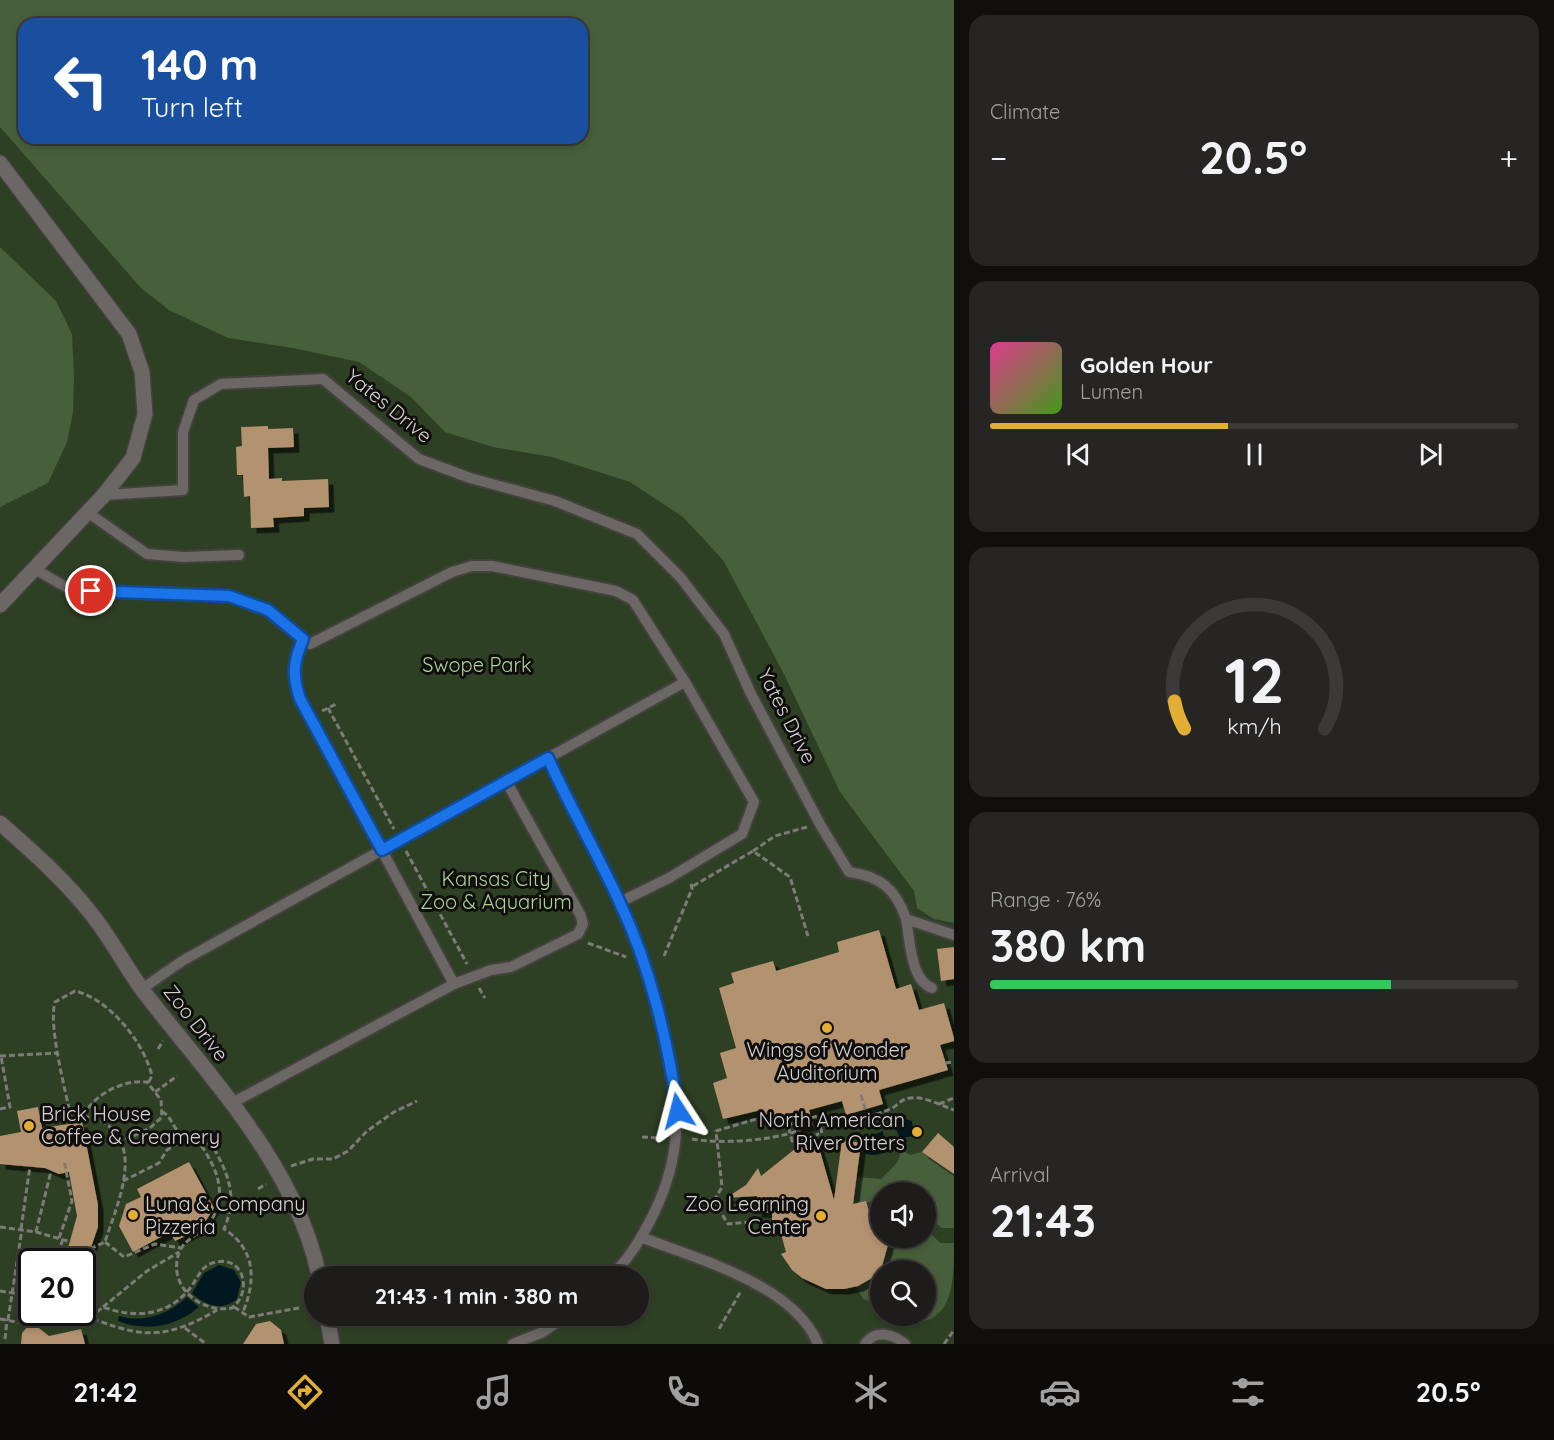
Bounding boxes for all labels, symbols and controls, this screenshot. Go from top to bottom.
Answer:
text: 140 m [141,38,258,91]
icon: left [42,42,120,120]
text: Turn left [141,90,243,124]
text: Climate [990,99,1060,124]
text: 20.5° [1199,129,1307,185]
text: − [990,137,1007,178]
text: + [1499,137,1518,178]
text: Golden Hour [1080,351,1213,379]
street label: Yates Drive [341,363,437,448]
text: Lumen [1080,379,1143,404]
icon: previous [1062,438,1095,471]
icon: pause [1238,438,1271,471]
icon: next [1414,438,1447,471]
pin [65,565,116,616]
icon: arrive [74,574,107,607]
text: 12 [1224,641,1284,719]
park label: Swope Park [422,652,532,677]
street label: Yates Drive [753,664,822,768]
text: km/h [1227,713,1281,739]
park label: Kansas City Zoo & Aquarium [420,866,572,914]
text: Range · 76% [990,887,1101,912]
text: 380 km [990,917,1146,973]
street label: Zoo Drive [159,979,234,1066]
marker: Wings of Wonder Auditorium [820,1021,834,1035]
place label: Wings of Wonder Auditorium [747,1037,908,1085]
position arrow [646,1079,710,1143]
place label: Brick House Coffee & Creamery [41,1101,220,1149]
place label: North American River Otters [759,1107,905,1155]
marker: Brick House Coffee & Creamery [22,1119,36,1133]
marker: North American River Otters [910,1125,924,1139]
text: Arrival [990,1162,1050,1187]
map controls [870,1182,936,1326]
button: sound [870,1182,936,1248]
place label: Luna & Company Pizzeria [145,1191,306,1239]
place label: Zoo Learning Center [685,1191,809,1239]
text: 21:43 [990,1192,1096,1248]
marker: Luna & Company Pizzeria [126,1208,140,1222]
marker: Zoo Learning Center [814,1209,828,1223]
speed limit sign: 20 [18,1248,96,1326]
button: search [870,1260,936,1326]
text: 21:43 · 1 min · 380 m [375,1282,578,1310]
icon: directions [284,1371,326,1413]
icon: music [473,1371,515,1413]
icon: phone [662,1371,704,1413]
icon: climate [850,1371,892,1413]
icon: car [1039,1371,1081,1413]
icon: filters [1227,1371,1269,1413]
text: 21:42 [73,1375,138,1409]
text: 20.5° [1416,1375,1481,1409]

